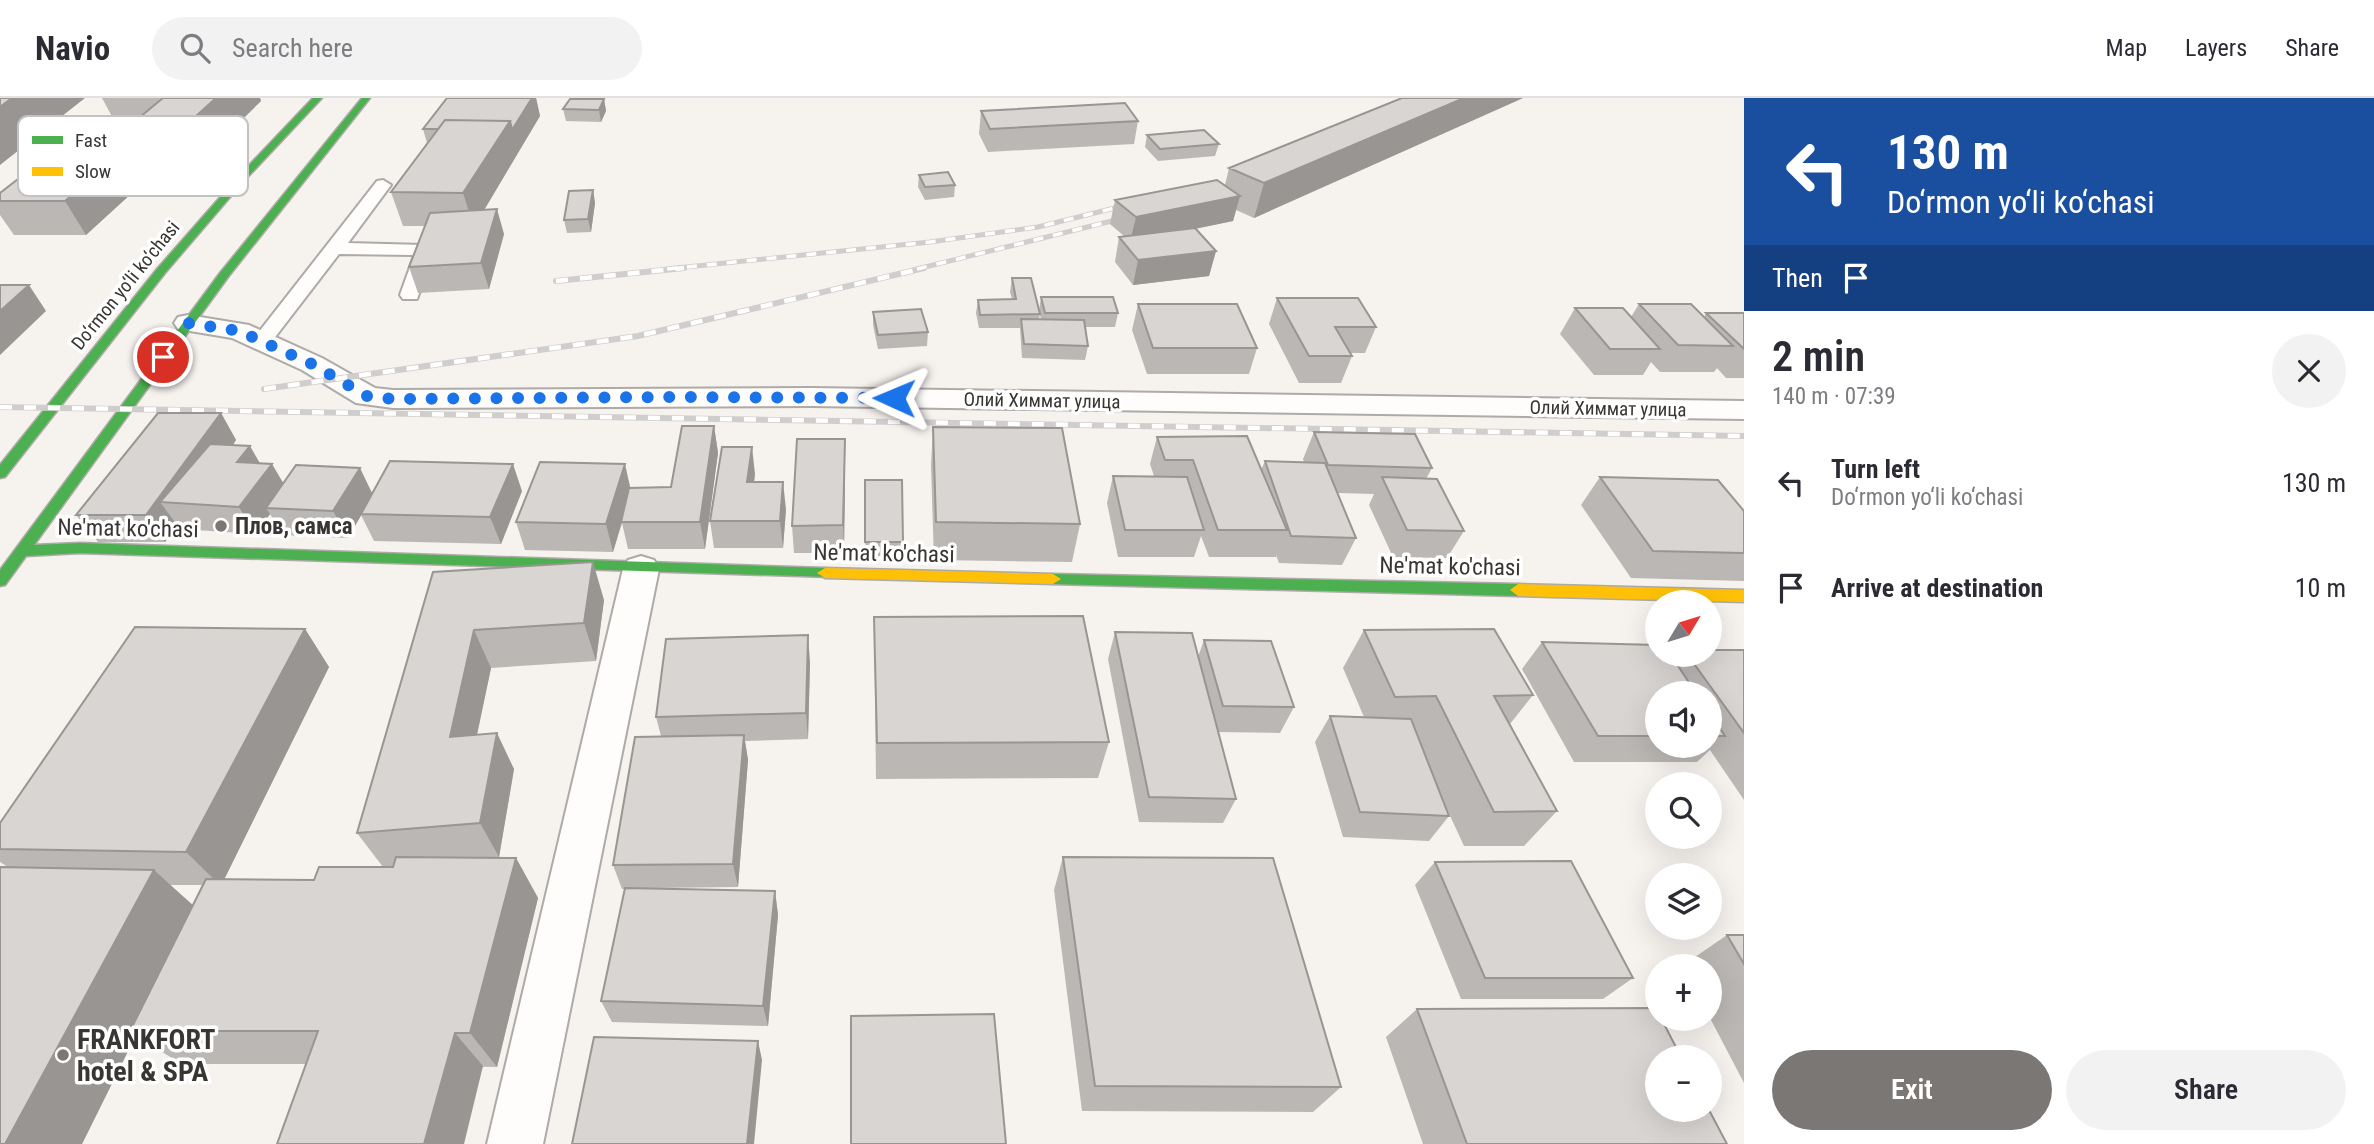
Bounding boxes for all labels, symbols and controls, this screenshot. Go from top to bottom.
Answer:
search box [152,17,642,80]
text: Navio [35,29,110,68]
icon: search [176,29,214,67]
text: Search here [232,33,353,63]
text: Map [2106,34,2147,62]
text: Layers [2185,34,2247,62]
text: Share [2285,34,2339,62]
legend [18,116,248,196]
text: 130 m [1887,124,2009,181]
icon: left [1772,126,1863,217]
text: Fast [75,129,107,152]
text: Slow [75,160,111,183]
text: Do‘rmon yo‘li ko‘chasi [1887,183,2155,221]
street label: Do‘rmon yo‘li ko‘chasi [66,216,184,354]
icon: arrive [1837,259,1875,297]
text: Then [1772,263,1823,293]
pin [133,327,193,387]
text: 2 min [1772,332,1865,381]
button: close [2272,334,2346,408]
icon: arrive [144,338,182,376]
position arrow [857,361,931,435]
text: 140 m · 07:39 [1772,383,1896,410]
street label: Олий Химмат улица [963,388,1121,413]
street label: Олий Химмат улица [1529,396,1687,421]
text: Turn left [1831,454,1920,484]
icon: left [1772,464,1810,502]
text: 130 m [2282,468,2346,498]
text: Do‘rmon yo‘li ko‘chasi [1831,484,2023,511]
place label: Плов, самса [235,513,353,540]
street label: Ne'mat ko'chasi [57,514,199,543]
marker: Плов, самса [213,518,229,534]
street label: Ne'mat ko'chasi [813,539,955,568]
street label: Ne'mat ko'chasi [1379,552,1521,581]
icon: arrive [1772,569,1810,607]
text: Arrive at destination [1831,573,2043,603]
text: 10 m [2295,573,2346,603]
north arrow [1645,590,1722,667]
map controls [1645,590,1722,1122]
button: sound [1645,681,1722,758]
button: search [1645,772,1722,849]
button: layers [1645,863,1722,940]
button: + [1645,954,1722,1031]
place label: FRANKFORT hotel & SPA [77,1023,215,1088]
button: − [1645,1045,1722,1122]
marker: FRANKFORT hotel & SPA [55,1047,71,1063]
button: Exit [1772,1050,2052,1130]
button: Share [2066,1050,2346,1130]

